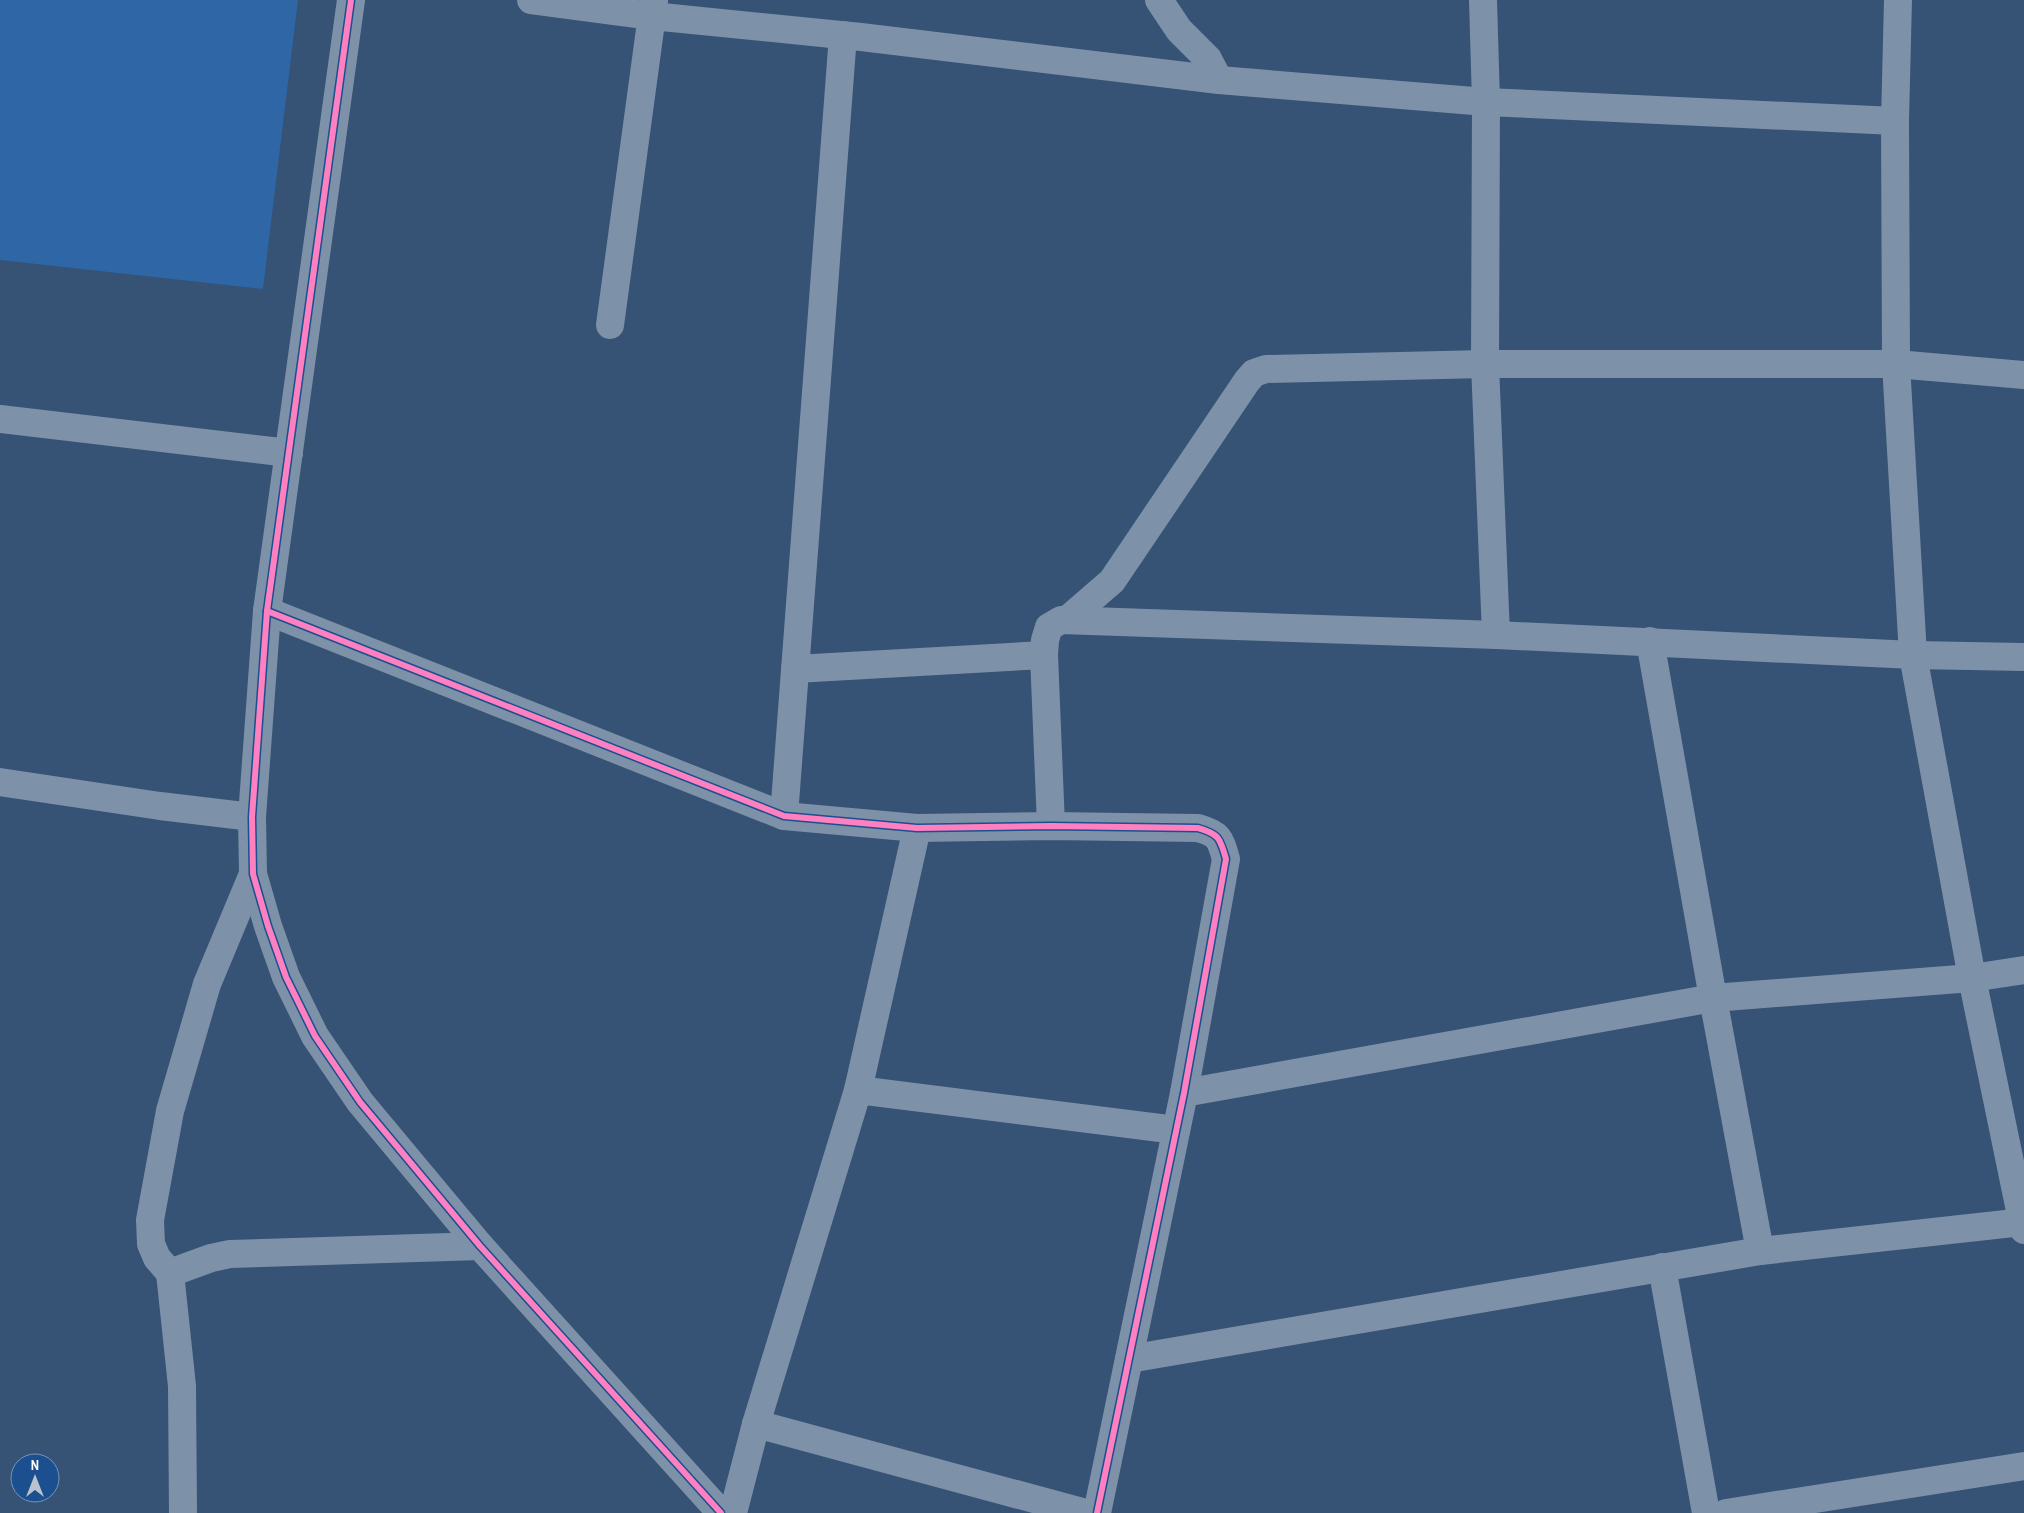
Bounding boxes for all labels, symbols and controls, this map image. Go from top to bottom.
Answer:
north arrow [10,1453,60,1503]
text: N [31,1456,39,1474]

